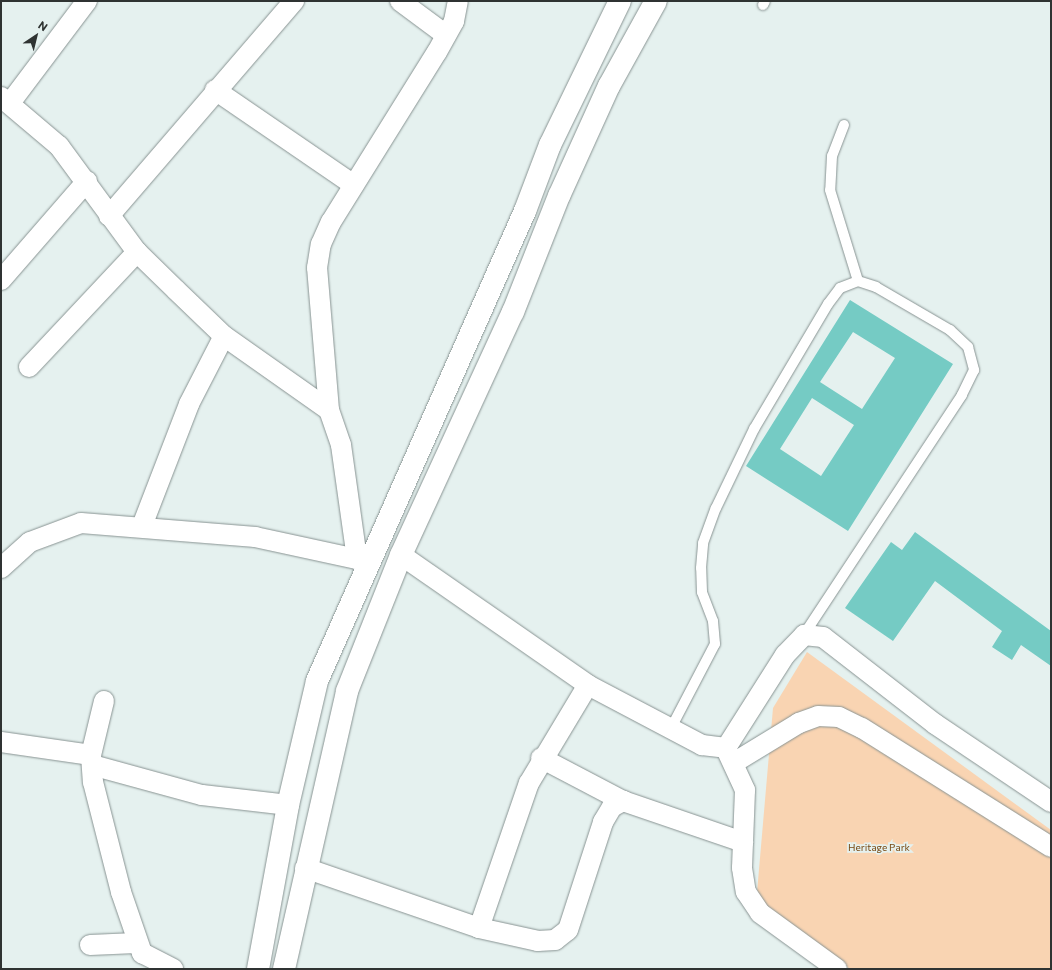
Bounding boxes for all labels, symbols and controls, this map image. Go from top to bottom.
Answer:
north arrow [16,16,56,56]
text: N [36,18,50,33]
park label: Heritage Park [848,842,910,854]

